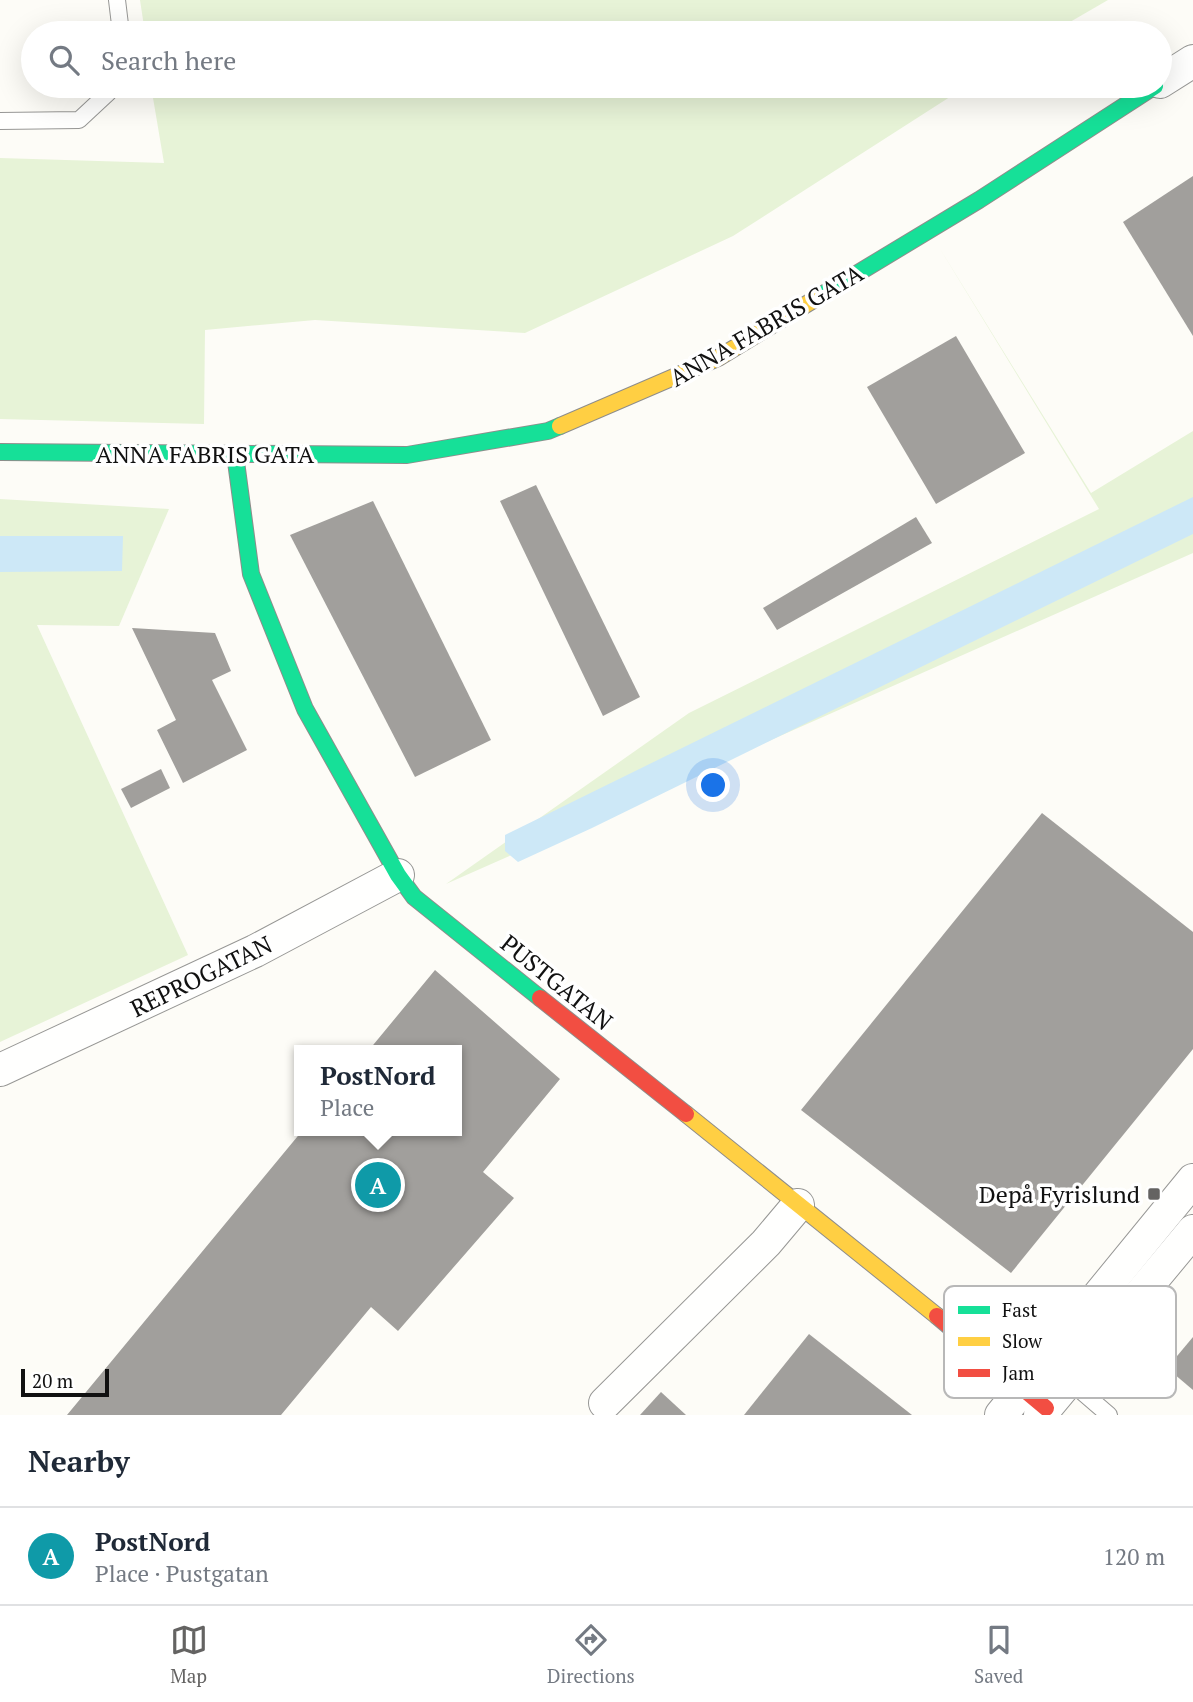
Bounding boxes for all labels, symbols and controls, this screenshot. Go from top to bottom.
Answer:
search box [21,21,1172,98]
icon: search [45,41,83,79]
text: Search here [101,43,236,77]
street label: ANNA FABRIS GATA [663,256,869,393]
street label: ANNA FABRIS GATA [96,438,315,470]
your location [696,768,730,802]
street label: PUSTGATAN [494,927,620,1037]
street label: REPROGATAN [125,928,277,1024]
popup [294,1045,462,1136]
text: PostNord [320,1058,436,1092]
text: Place [320,1092,374,1123]
pin: A [355,1159,401,1211]
place label: Depå Fyrislund [979,1178,1140,1210]
marker: Depå Fyrislund [1146,1186,1162,1202]
legend [944,1286,1176,1398]
text: Fast [1002,1297,1037,1322]
text: Slow [1002,1328,1043,1353]
text: Jam [1002,1360,1035,1385]
scale bar [21,1366,108,1398]
text: 20 m [32,1368,73,1393]
text: Nearby [28,1441,130,1481]
text: PostNord [95,1524,210,1558]
text: A [43,1541,59,1572]
text: 120 m [1103,1541,1165,1572]
text: Place · Pustgatan [95,1558,269,1589]
tab: Map [170,1621,208,1688]
tab: Directions [547,1621,635,1688]
tab: Saved [974,1621,1023,1688]

